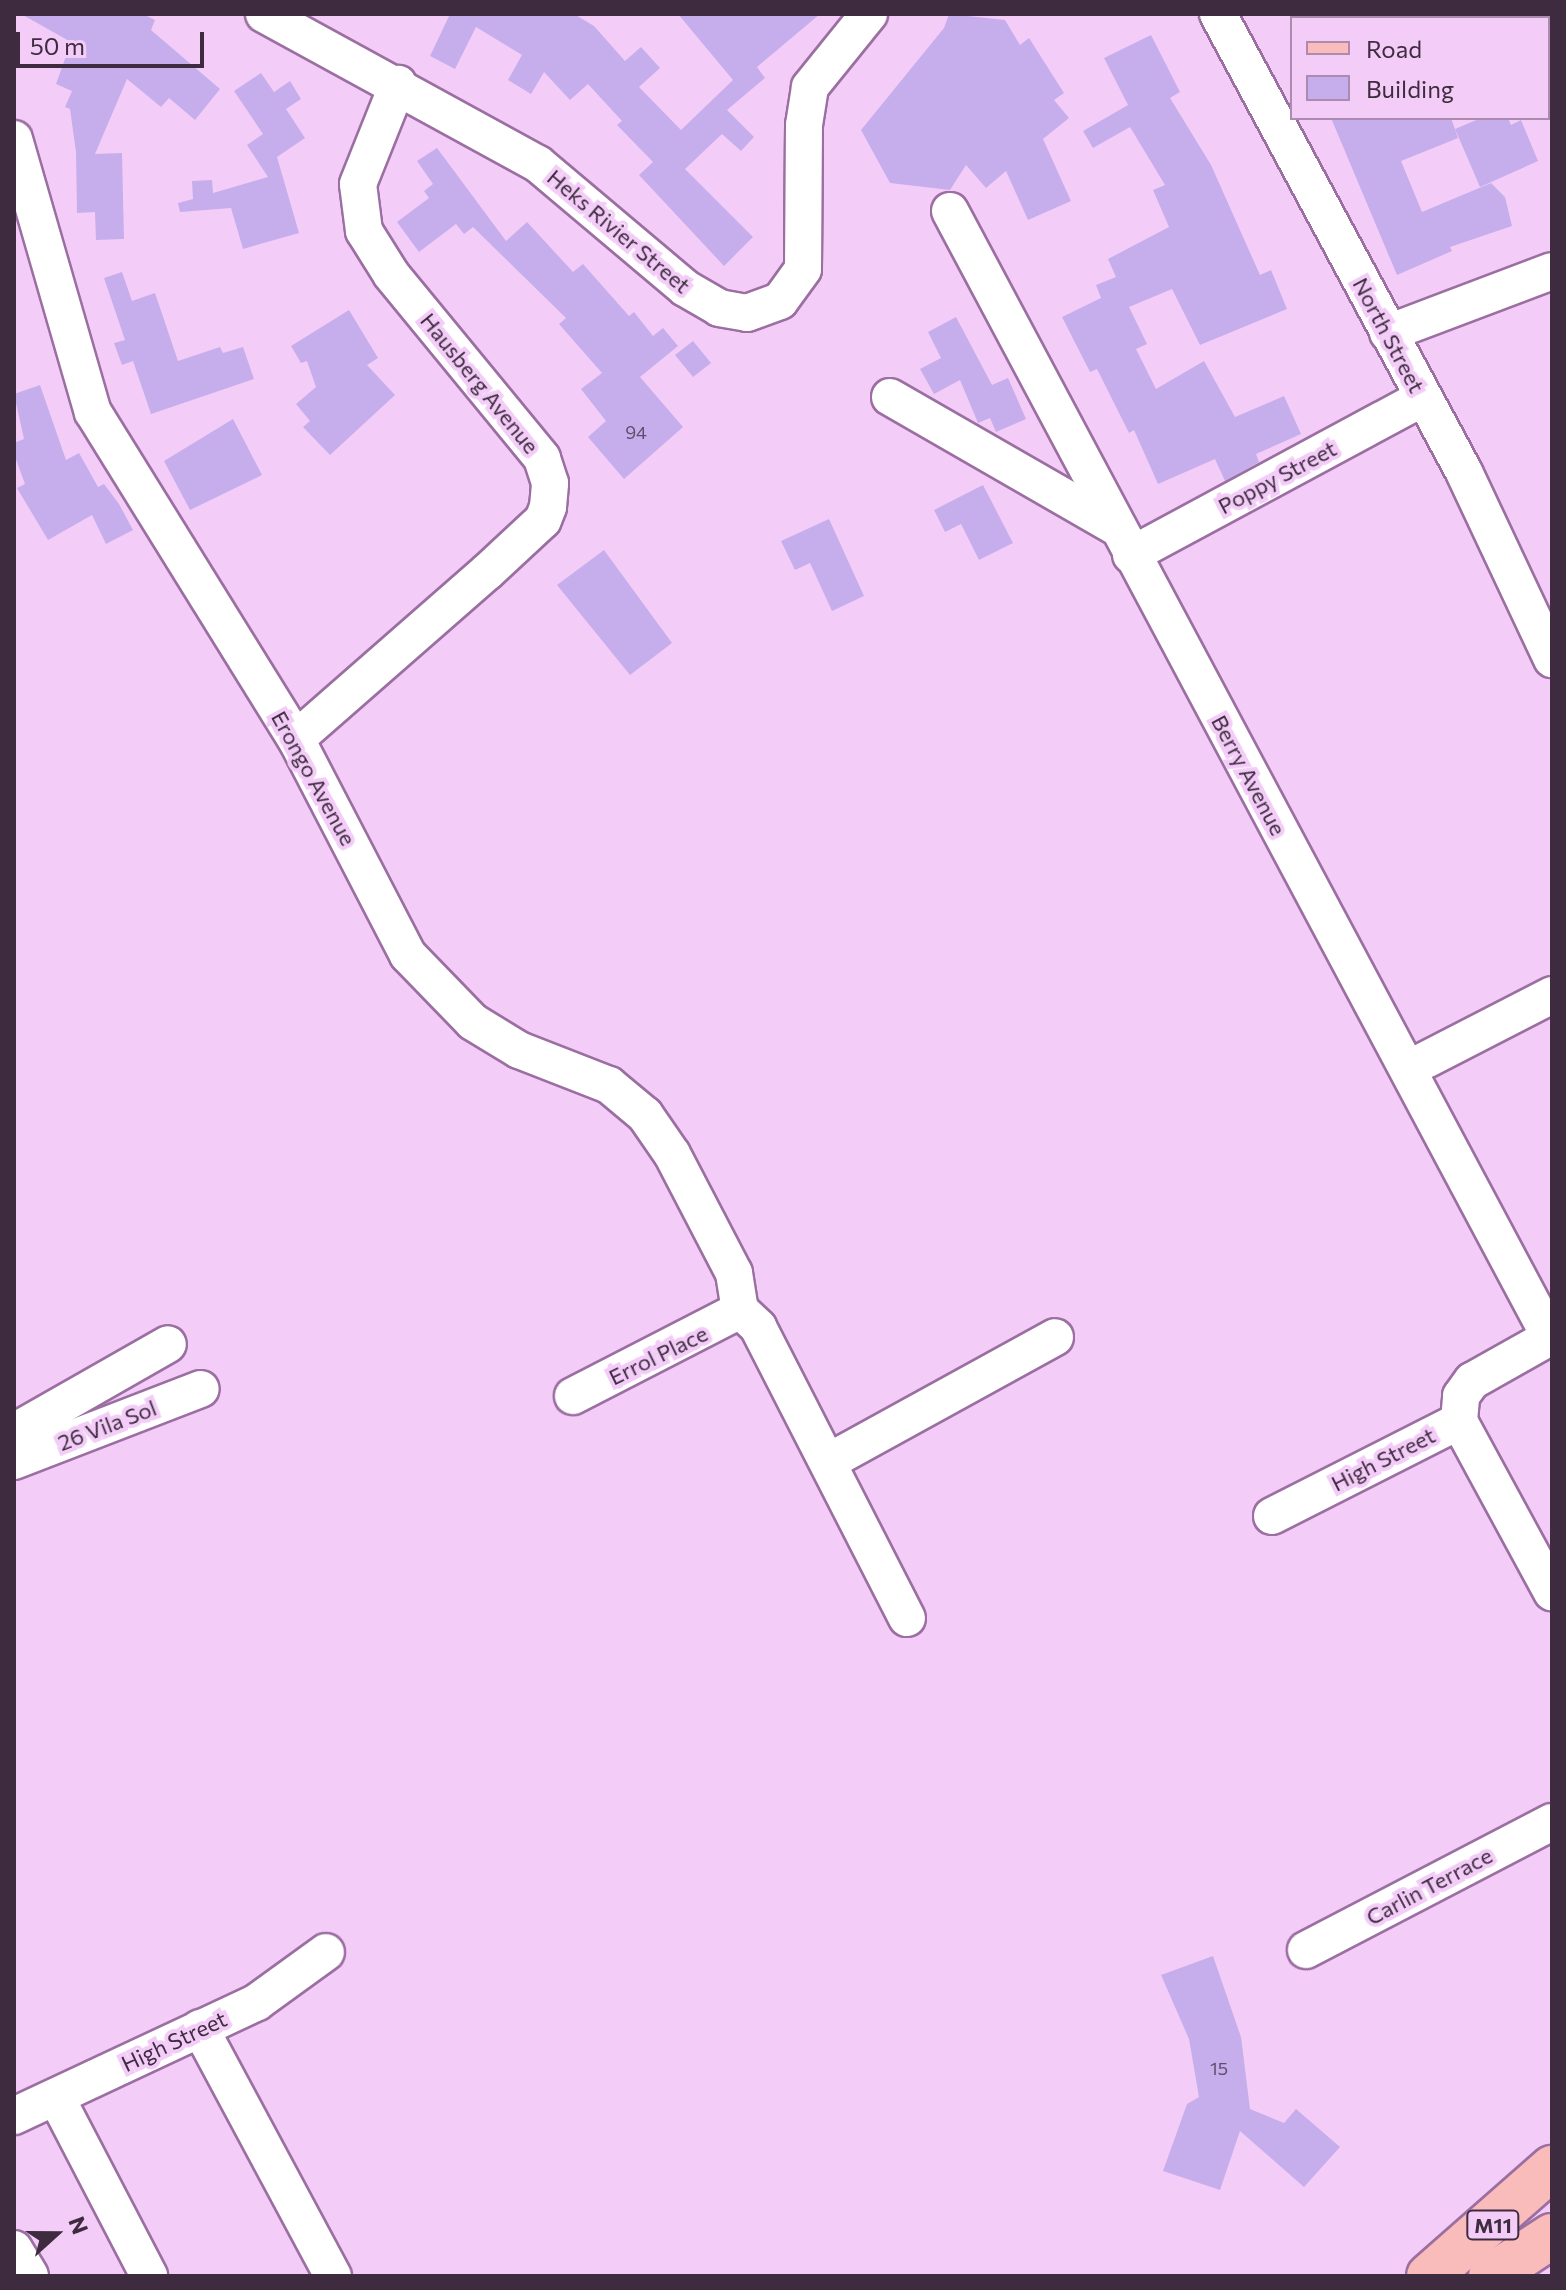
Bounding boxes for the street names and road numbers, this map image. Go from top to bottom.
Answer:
street label: Heks Rivier Street [542,164,696,298]
street label: North Street [1348,273,1430,397]
street label: Hausberg Avenue [415,307,545,459]
street label: Poppy Street [1213,435,1341,519]
street label: Erongo Avenue [266,706,362,850]
street label: Berry Avenue [1206,710,1292,840]
street label: Errol Place [604,1320,712,1390]
street label: 26 Vila Sol [54,1394,160,1456]
street label: High Street [1327,1422,1439,1496]
street label: Carlin Terrace [1362,1842,1496,1930]
street label: High Street [117,2005,231,2077]
road number: M11 [1465,2209,1521,2241]

